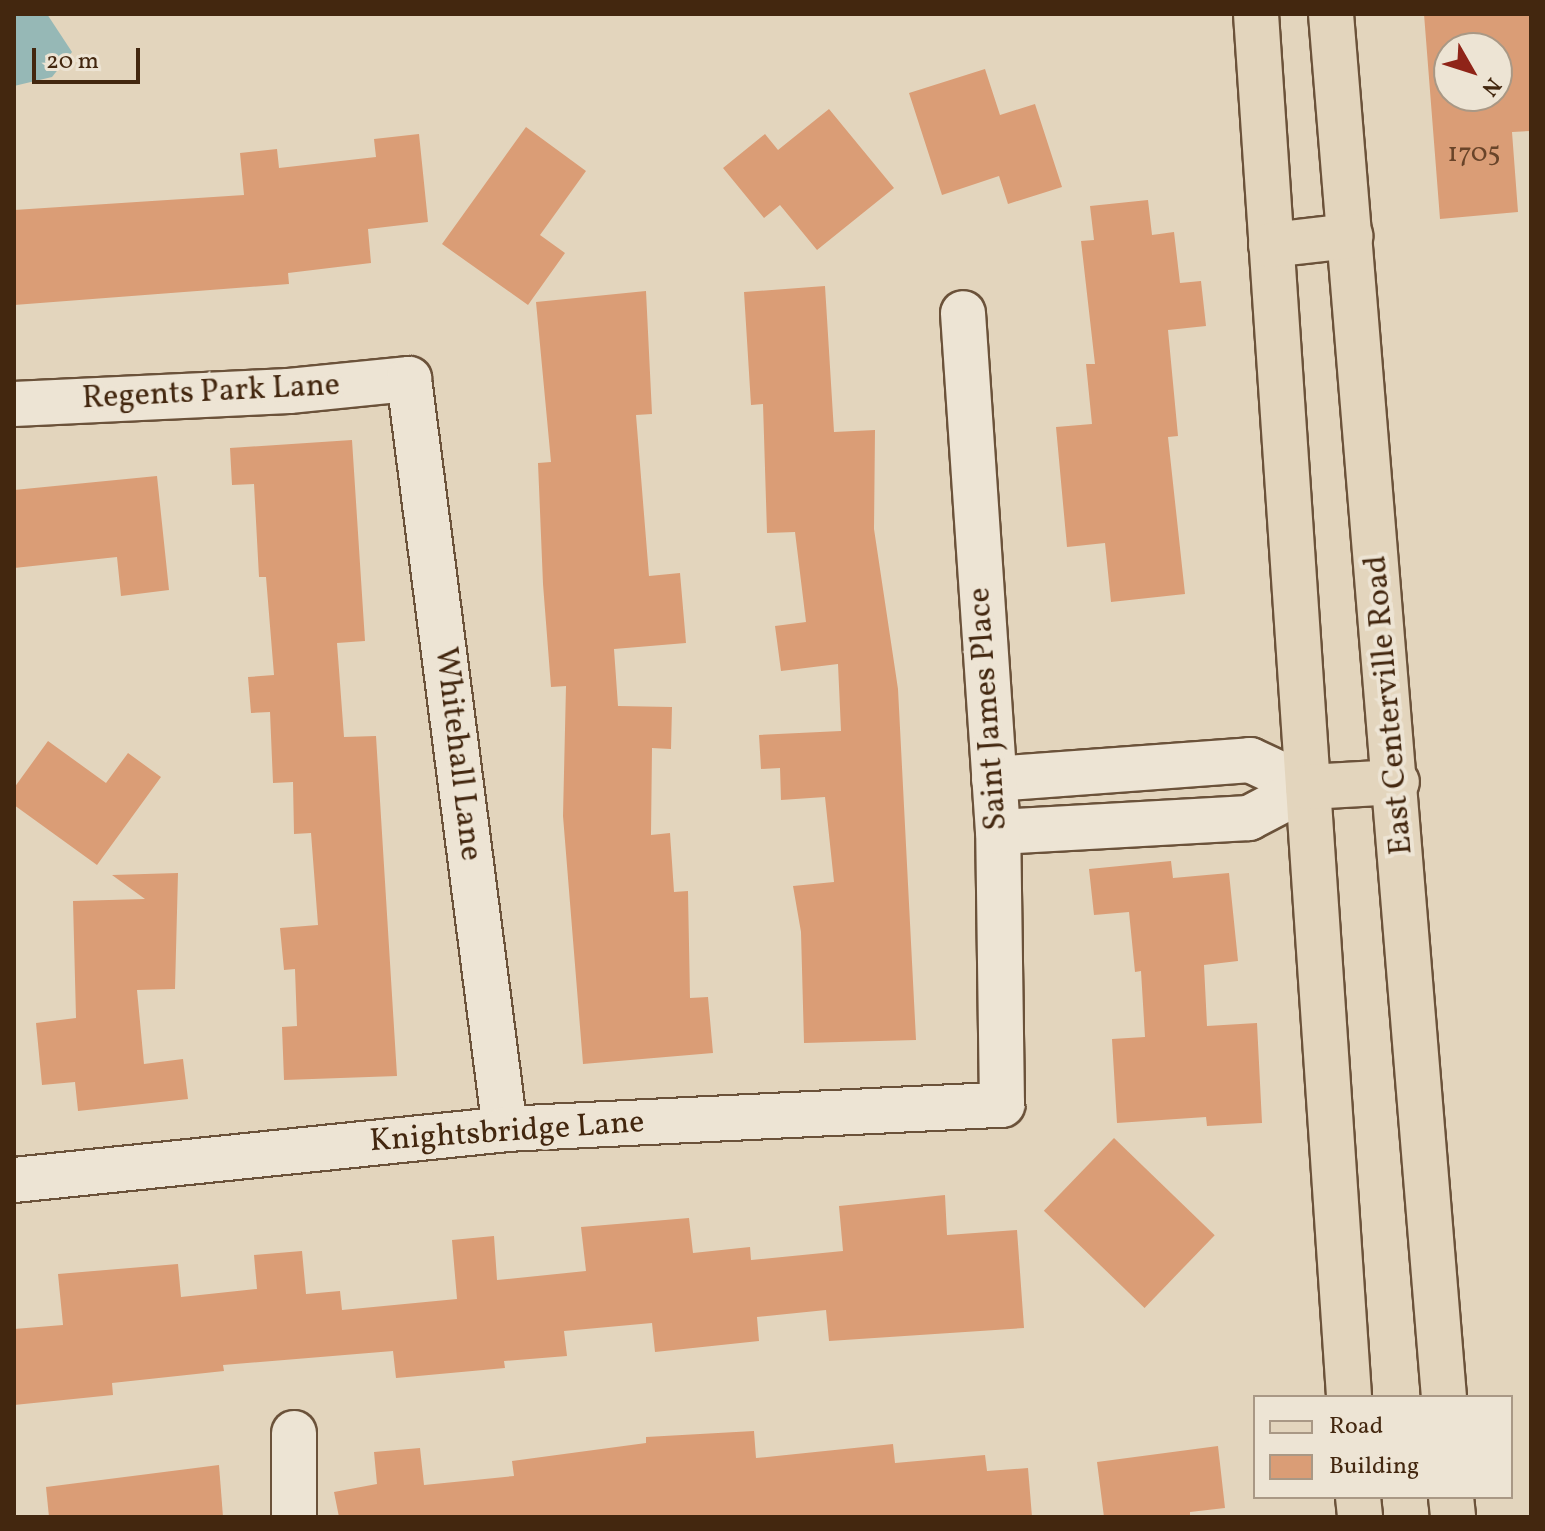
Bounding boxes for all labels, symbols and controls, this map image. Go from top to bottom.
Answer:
scale bar [36,32,144,82]
north arrow [1433,32,1513,112]
text: 20 m [46,45,99,79]
text: N [1473,70,1508,102]
house number: 1705 [1447,137,1501,171]
street label: Regents Park Lane [81,367,341,419]
street label: East Centerville Road [1358,554,1422,856]
street label: Saint James Place [961,586,1017,832]
street label: Whitehall Lane [425,645,489,863]
street label: Knightsbridge Lane [368,1104,646,1162]
legend [1253,1395,1513,1499]
text: Road [1329,1410,1383,1444]
text: Building [1329,1450,1419,1484]

